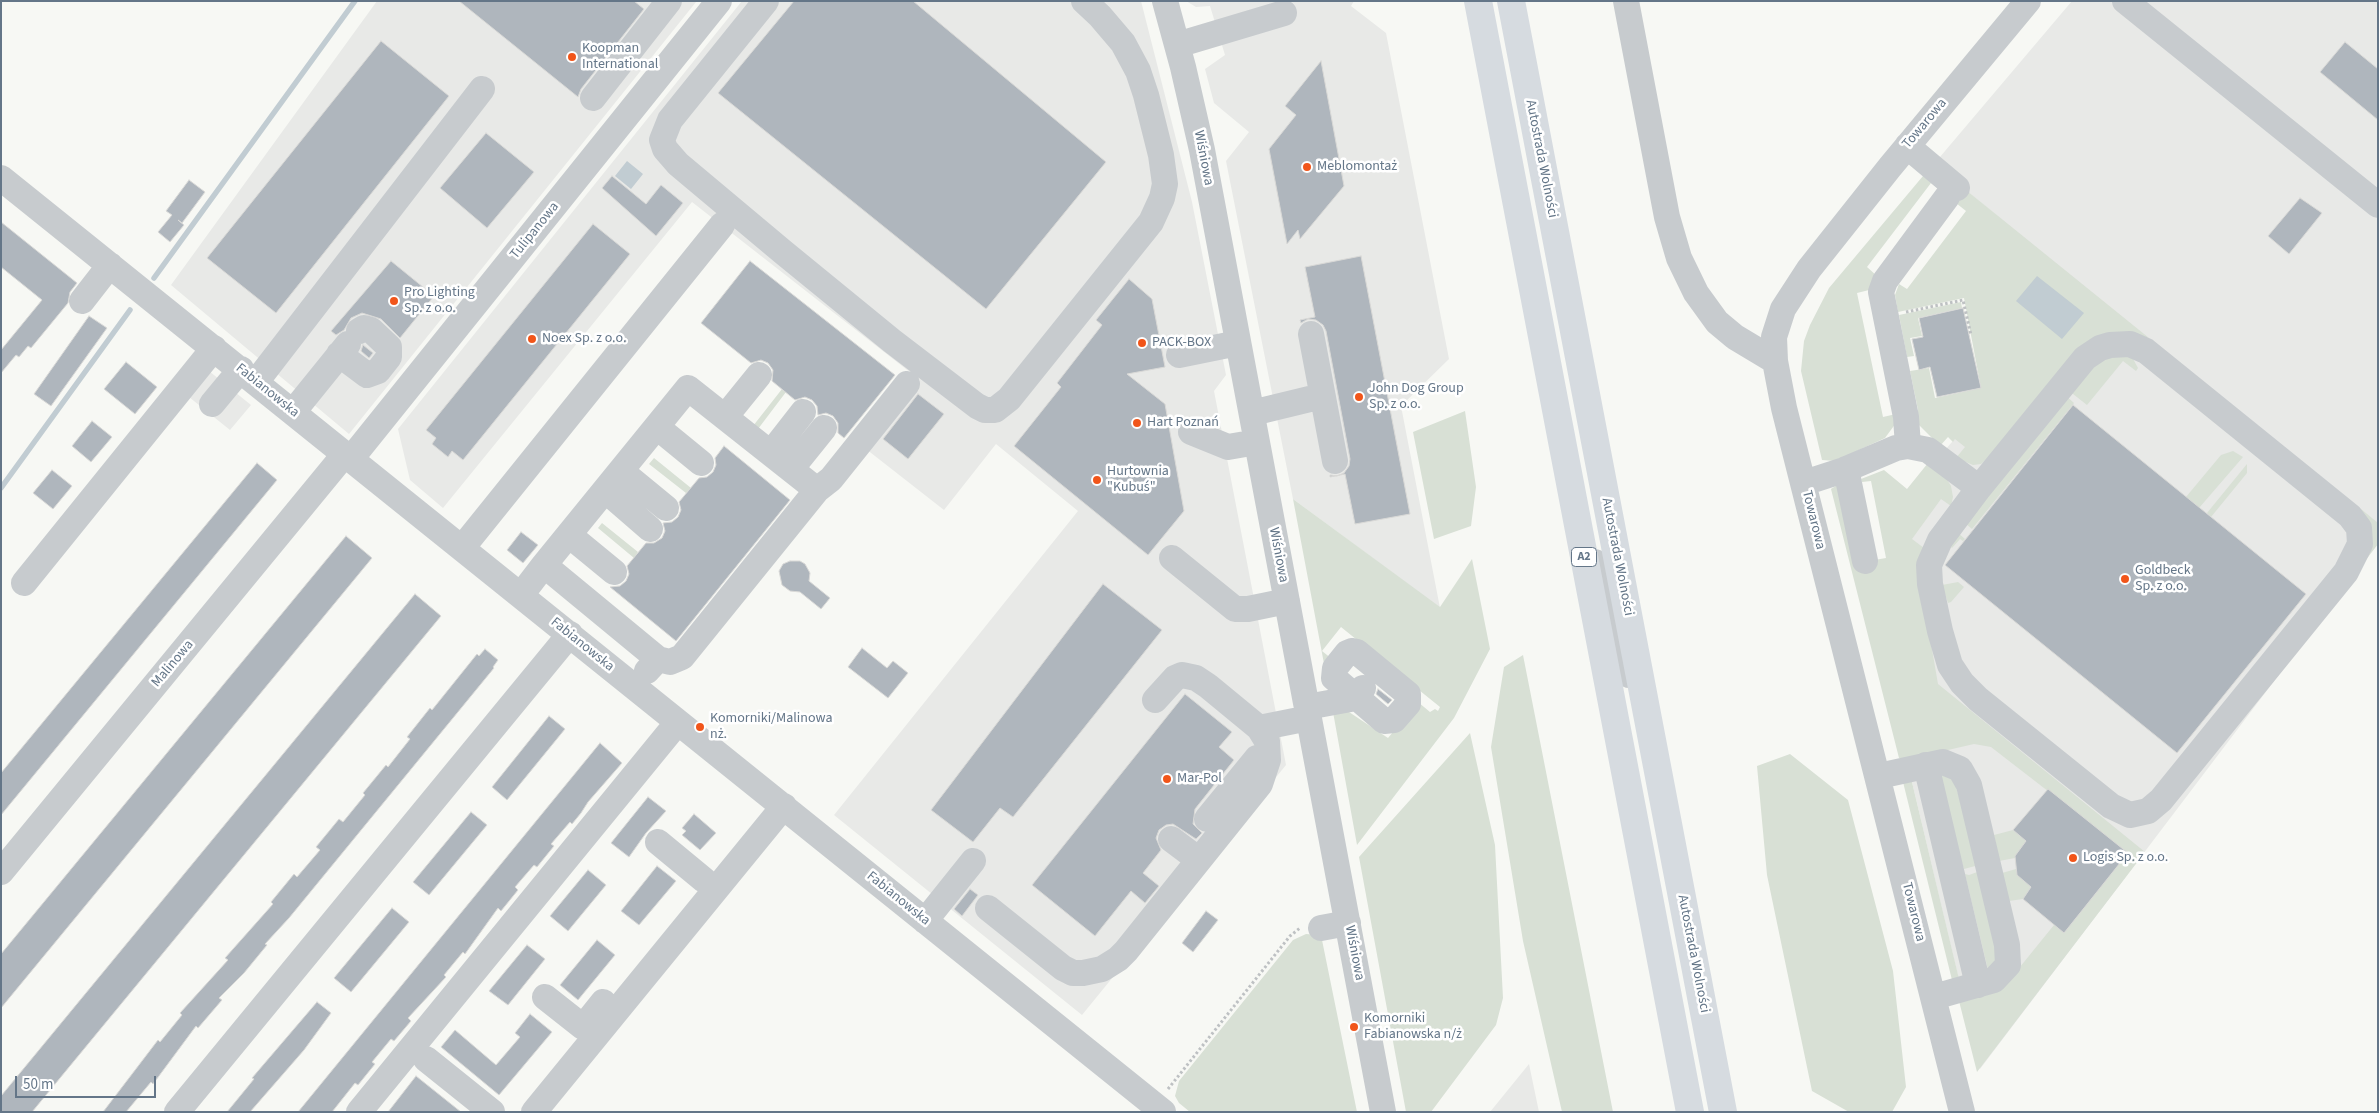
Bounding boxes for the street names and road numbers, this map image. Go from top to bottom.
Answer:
street label: Towarowa [1899,95,1951,153]
street label: Autostrada Wolności [1521,99,1561,219]
street label: Wiśniowa [1189,129,1217,187]
street label: Tulipanowa [507,199,563,263]
street label: Fabianowska [232,360,302,422]
street label: Towarowa [1798,489,1828,551]
street label: Autostrada Wolności [1597,497,1637,617]
street label: Wiśniowa [1264,526,1292,584]
road number: A2 [1572,548,1596,566]
street label: Fabianowska [547,614,617,676]
street label: Malinowa [148,637,198,691]
street label: Fabianowska [863,868,933,930]
street label: Towarowa [1898,881,1928,943]
street label: Autostrada Wolności [1673,894,1713,1014]
street label: Wiśniowa [1340,924,1368,982]

